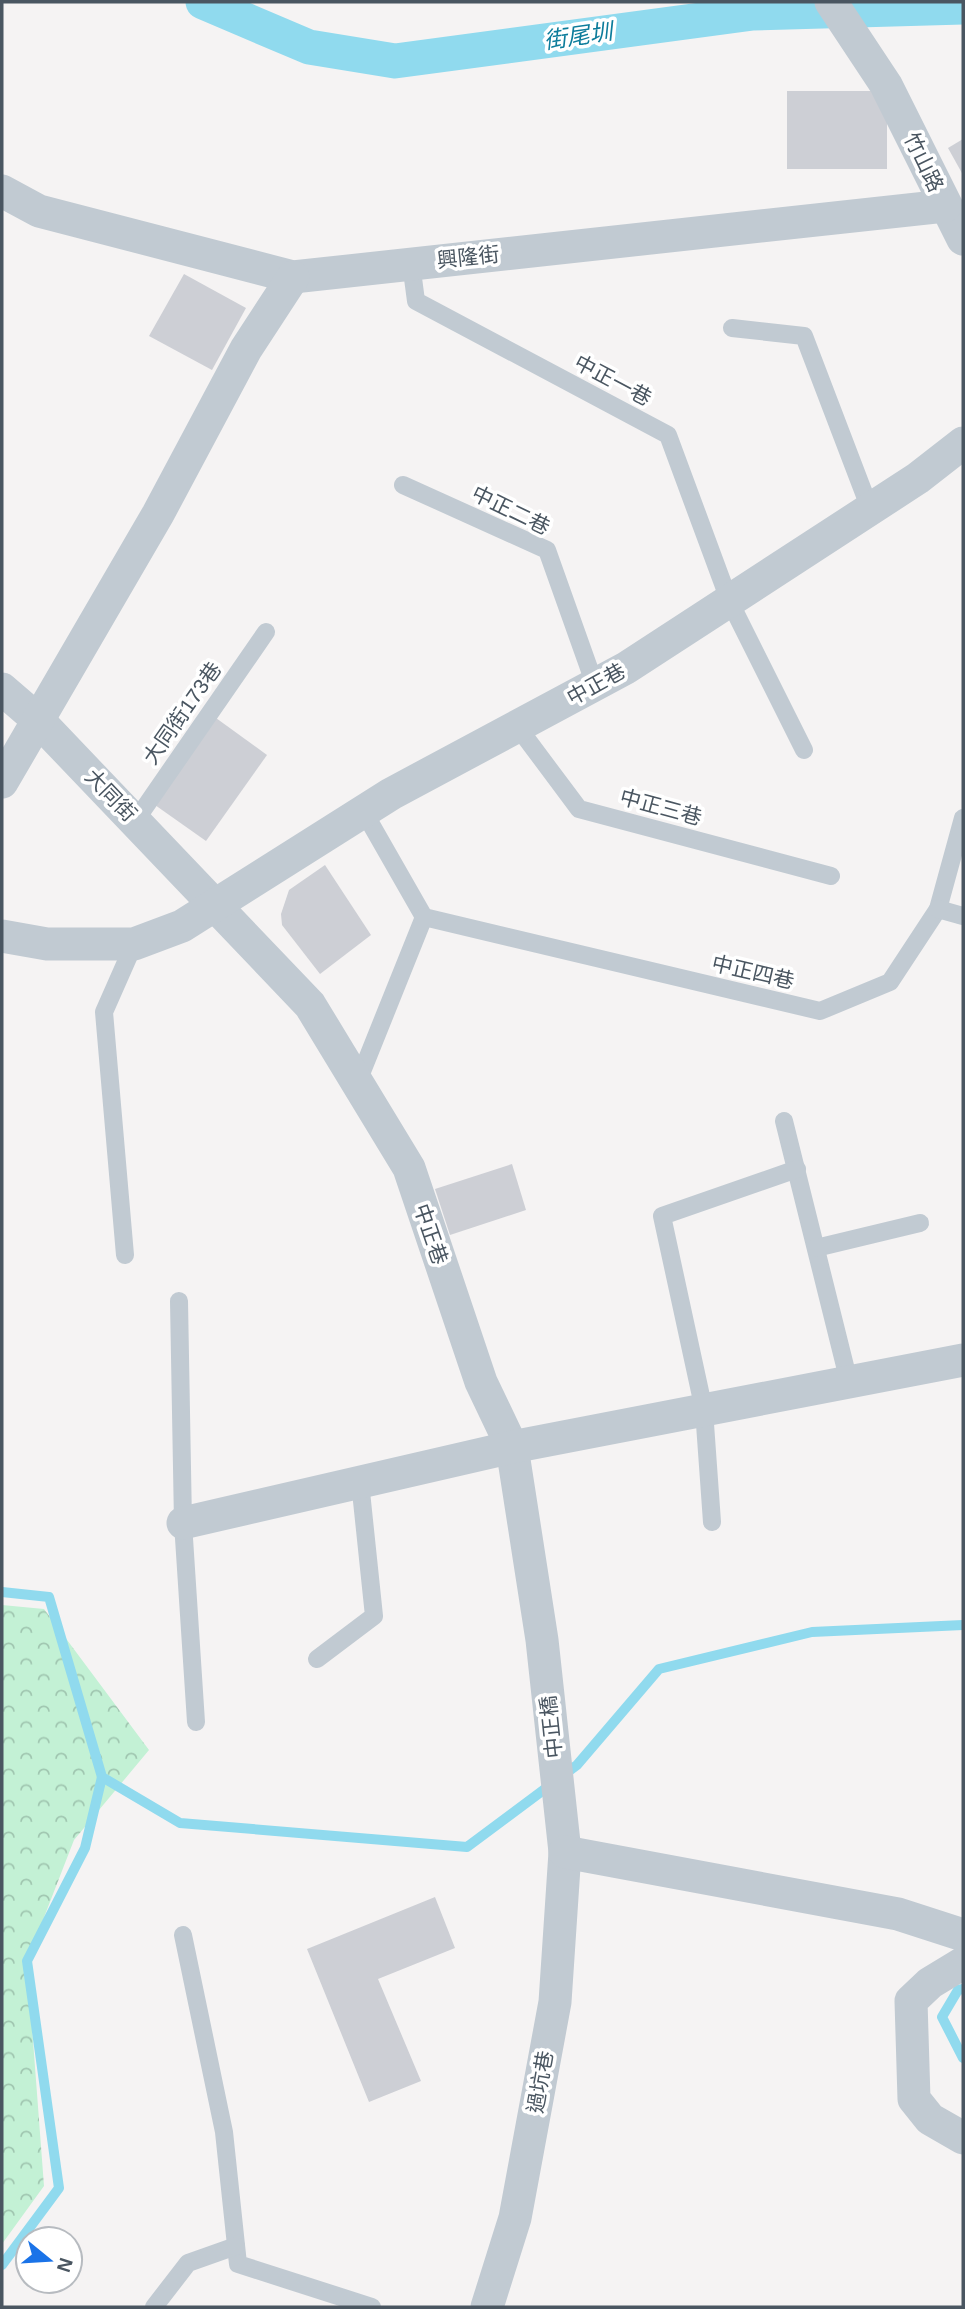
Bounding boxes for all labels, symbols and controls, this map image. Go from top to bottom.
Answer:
water label: 街尾圳 [542,18,617,54]
street label: 竹山路 [900,129,948,195]
street label: 興隆街 [435,242,501,272]
street label: 中正一巷 [571,350,655,410]
street label: 中正二巷 [468,481,554,539]
street label: 大同街173巷 [138,658,226,768]
street label: 中正巷 [563,659,629,709]
street label: 大同街 [81,764,141,826]
street label: 中正三巷 [617,785,705,829]
street label: 中正四巷 [709,951,797,993]
street label: 中正巷 [410,1200,452,1268]
street label: 中正橋 [536,1694,566,1760]
street label: 過坑巷 [523,2049,557,2115]
north arrow [14,2225,84,2295]
text: N [53,2255,77,2275]

